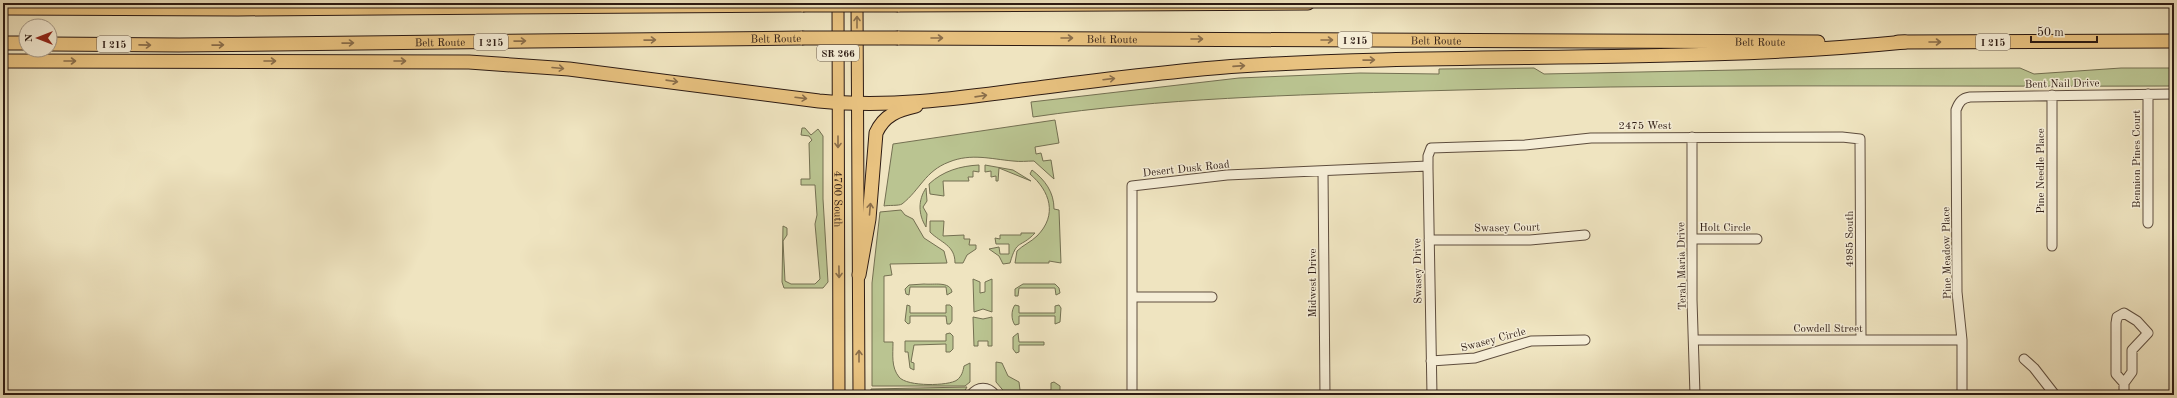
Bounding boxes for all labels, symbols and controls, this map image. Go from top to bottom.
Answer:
one-way arrow [853,16,861,29]
north arrow [18,18,58,58]
scale bar [2031,18,2097,44]
text: 50 m [2037,26,2064,39]
road number: I 215 [1338,32,1372,48]
text: N [24,33,35,42]
road number: I 215 [474,34,508,50]
street label: Belt Route [751,34,801,46]
one-way arrow [930,34,943,42]
one-way arrow [1060,34,1073,42]
road number: I 215 [1976,34,2010,50]
street label: Belt Route [1087,35,1137,46]
one-way arrow [1190,35,1203,43]
road number: I 215 [97,36,131,52]
one-way arrow [643,36,656,44]
one-way arrow [1320,36,1333,44]
street label: Belt Route [1411,36,1461,47]
one-way arrow [513,37,526,45]
street label: Belt Route [415,38,465,49]
street label: Belt Route [1735,38,1785,49]
one-way arrow [1928,38,1941,46]
one-way arrow [341,39,354,47]
one-way arrow [138,41,151,49]
one-way arrow [211,41,224,49]
road number: SR 266 [817,45,859,61]
one-way arrow [63,57,76,65]
one-way arrow [263,57,276,65]
one-way arrow [393,57,406,65]
one-way arrow [1362,57,1375,64]
one-way arrow [1232,63,1245,70]
one-way arrow [551,65,564,72]
one-way arrow [1102,75,1115,83]
one-way arrow [665,77,678,85]
street label: Bent Nail Drive [2024,78,2100,91]
one-way arrow [974,92,987,100]
one-way arrow [794,95,807,102]
street label: Bennion Pines Court [2132,110,2143,208]
street label: 2475 West [1619,121,1672,132]
street label: Pine Needle Place [2036,128,2047,214]
one-way arrow [834,135,842,148]
street label: Desert Dusk Road [1142,159,1230,180]
street label: 4700 South [831,171,843,227]
one-way arrow [867,203,874,216]
street label: Pine Meadow Place [1941,207,1954,299]
street label: 4985 South [1845,211,1856,267]
street label: Swasey Court [1474,222,1540,235]
street label: Terah Maria Drive [1676,222,1689,310]
street label: Holt Circle [1699,223,1751,234]
street label: Swasey Drive [1412,238,1425,304]
street label: Midwest Drive [1308,248,1319,318]
one-way arrow [835,265,843,278]
street label: Cowdell Street [1793,324,1863,335]
street label: Swasey Circle [1460,326,1527,354]
one-way arrow [855,350,863,363]

